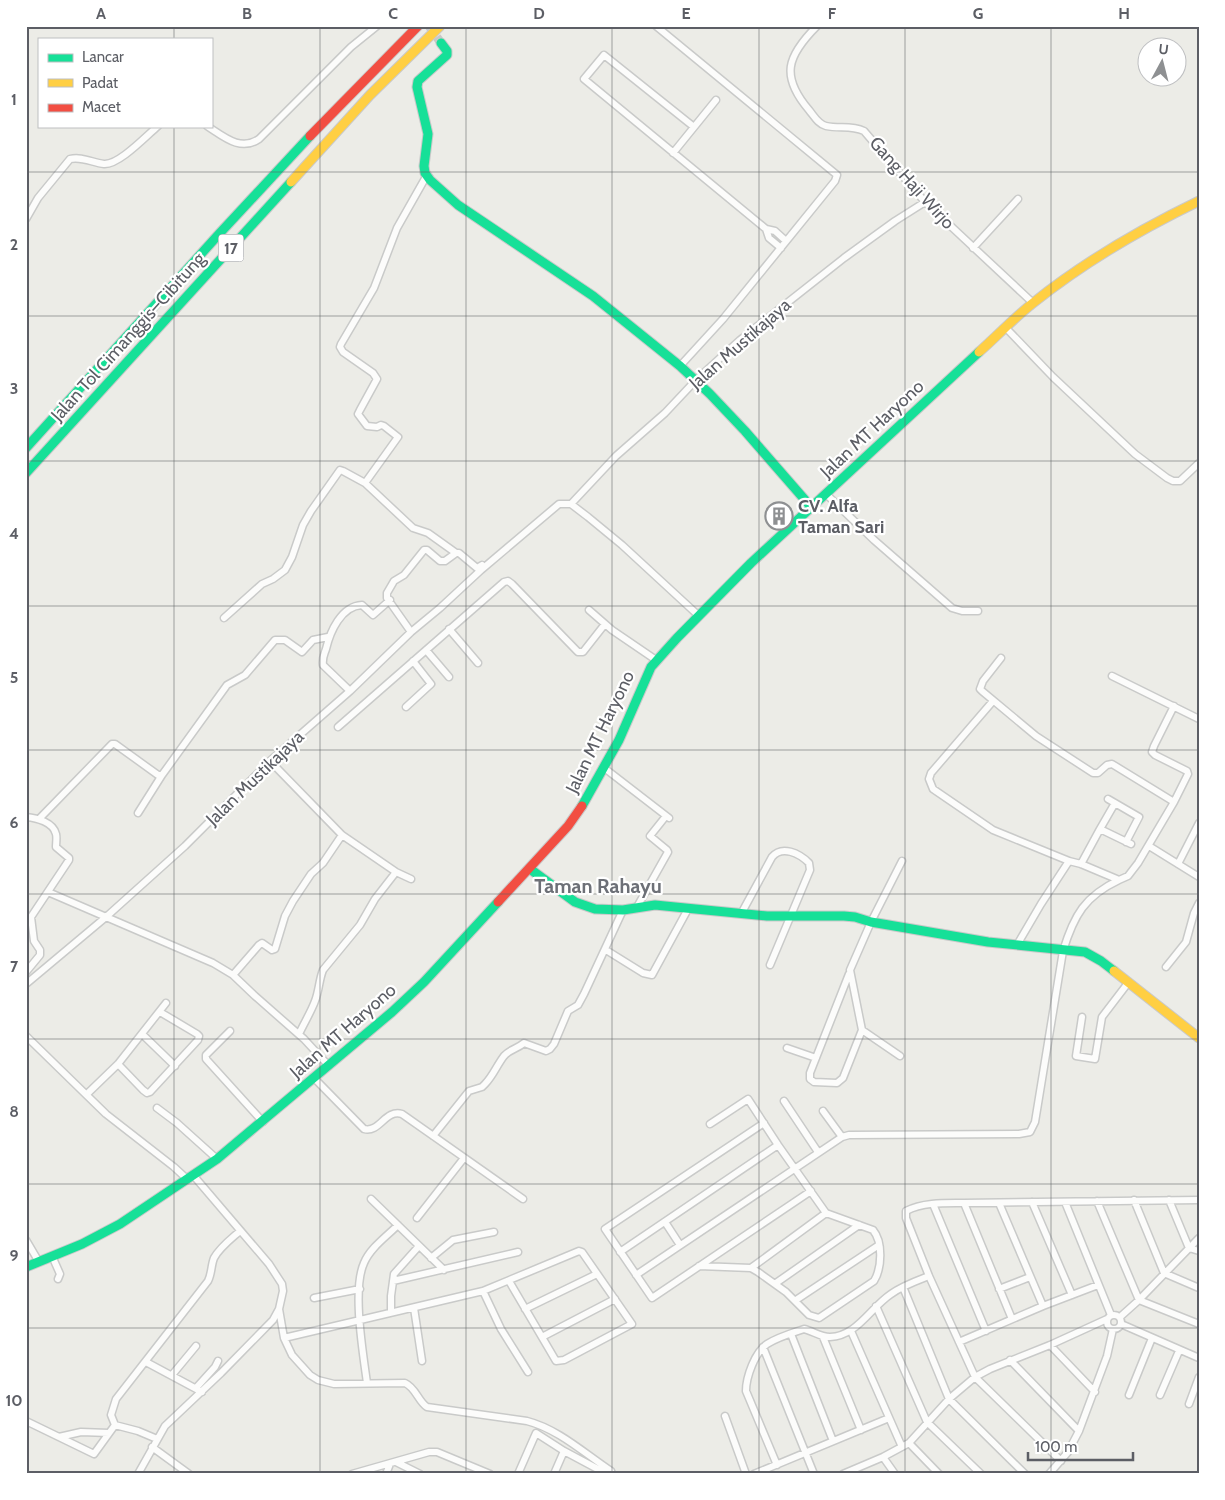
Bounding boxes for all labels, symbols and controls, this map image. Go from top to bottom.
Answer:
text: A [96,4,106,23]
text: B [242,4,252,23]
text: C [388,4,398,23]
text: D [533,4,545,23]
text: E [681,4,691,23]
text: F [828,4,837,23]
text: G [973,4,983,23]
text: H [1118,4,1130,23]
legend [38,38,212,128]
north arrow [1138,38,1188,88]
text: U [1157,40,1170,59]
text: Lancar [82,48,124,66]
text: Padat [82,74,118,92]
text: 1 [11,90,17,109]
text: Macet [82,98,121,116]
street label: Gang Haji Wirjo [865,132,959,234]
road number: 17 [218,234,244,262]
text: 2 [10,235,18,254]
street label: Jalan Tol Cimanggis–Cibitung [46,247,210,427]
street label: Jalan Mustikajaya [684,294,796,395]
street label: Jalan MT Haryono [815,375,928,483]
text: 3 [10,379,18,398]
place label: CV. Alfa Taman Sari [798,495,884,538]
building icon: CV. Alfa Taman Sari [764,501,794,531]
text: 4 [9,524,19,543]
street label: Jalan MT Haryono [560,667,639,798]
text: 5 [10,668,18,687]
street label: Jalan Mustikajaya [201,726,309,831]
text: 6 [10,813,19,832]
district label: Taman Rahayu [534,874,662,898]
text: 7 [10,957,19,976]
street label: Jalan MT Haryono [285,979,401,1084]
text: 8 [9,1102,19,1121]
text: 9 [10,1246,19,1265]
text: 10 [5,1391,23,1410]
scale bar [1028,1430,1132,1462]
text: 100 m [1035,1438,1077,1456]

